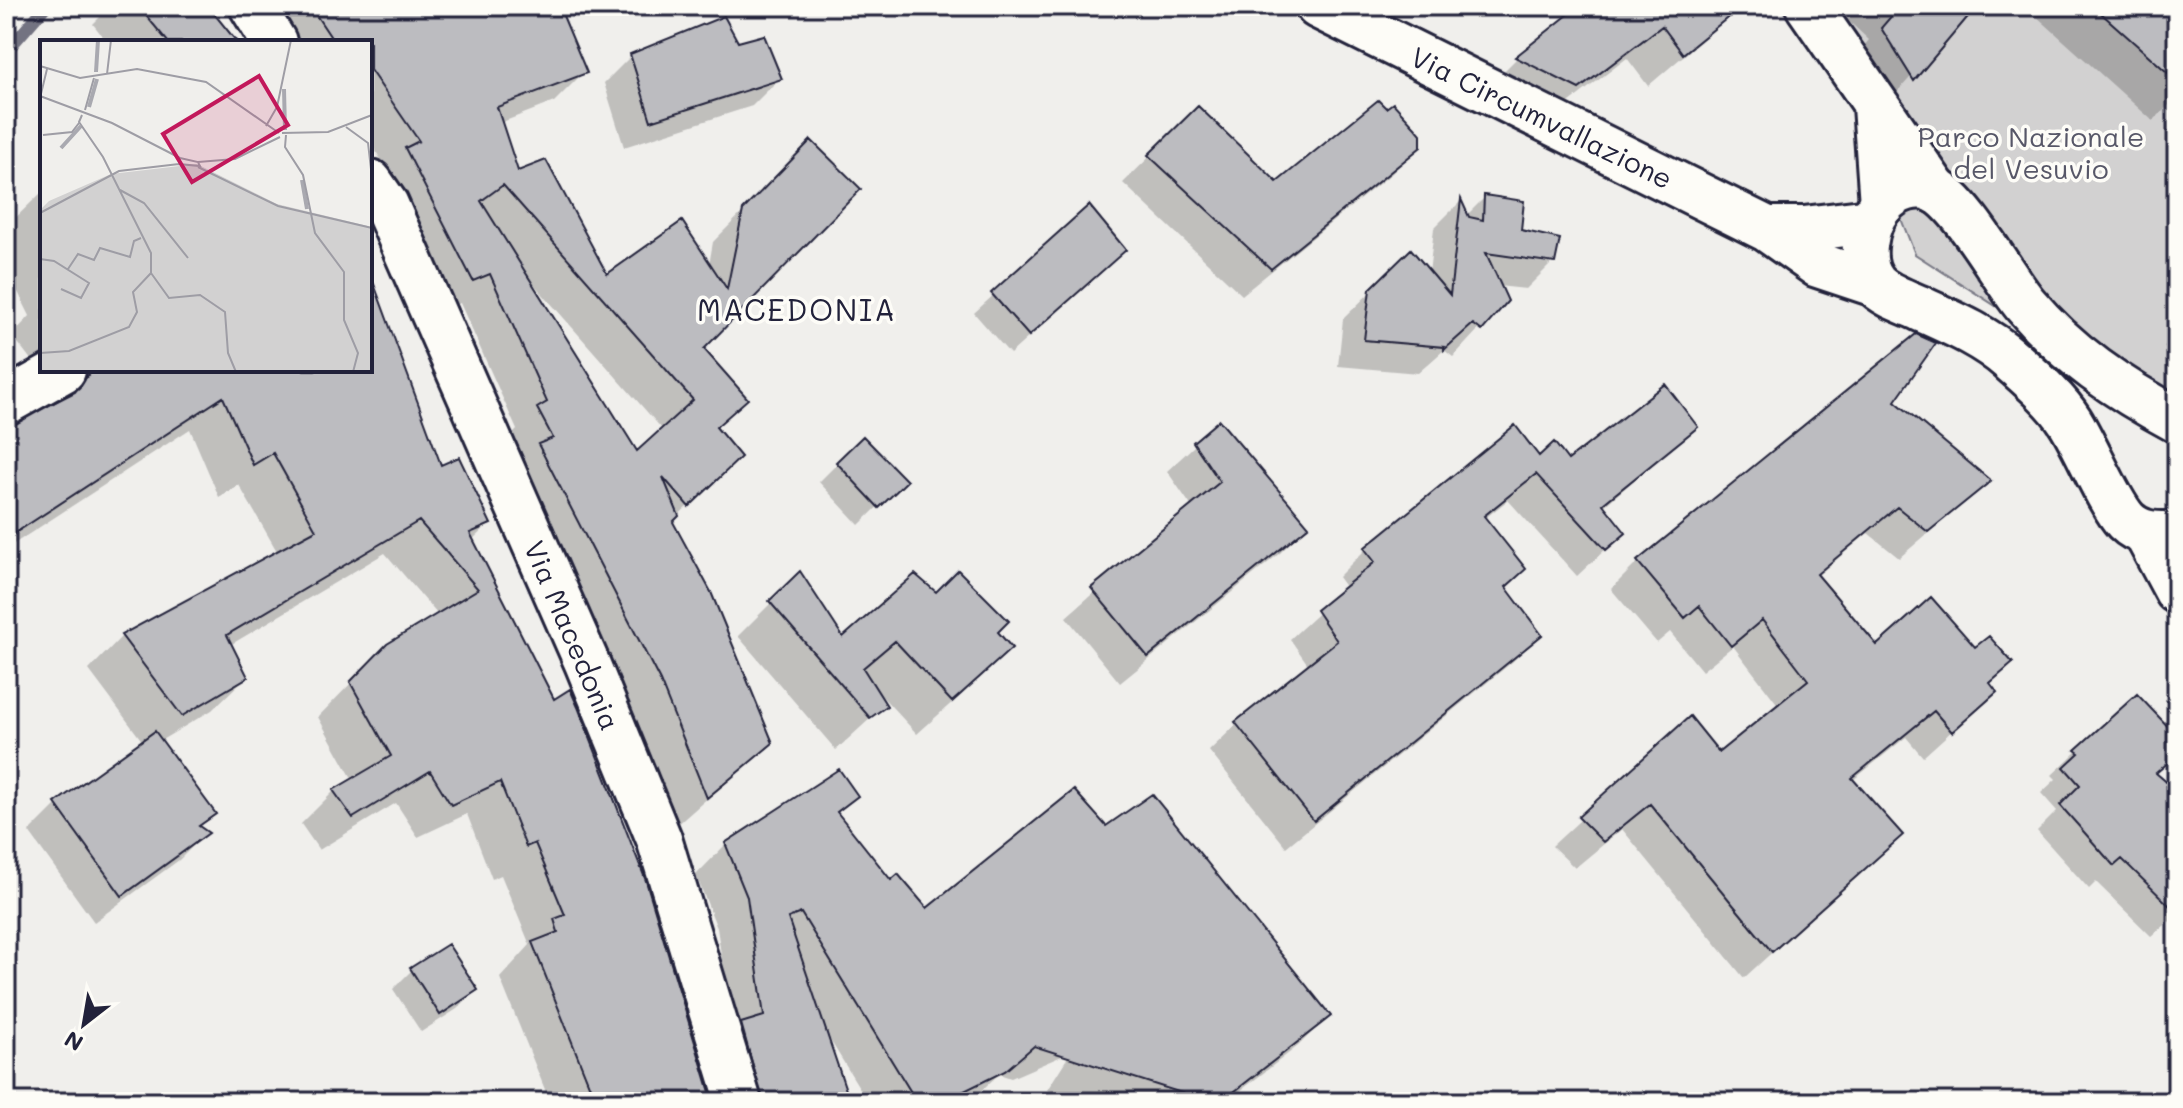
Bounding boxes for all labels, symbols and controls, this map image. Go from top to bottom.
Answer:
street label: Via Circumvallazione [1405,38,1679,196]
inset map [40,40,372,372]
park label: Parco Nazionale del Vesuvio [1918,118,2144,186]
district label: MACEDONIA [697,289,897,329]
street label: Via Macedonia [517,535,629,735]
north arrow [44,984,124,1064]
text: N [59,1025,88,1058]

